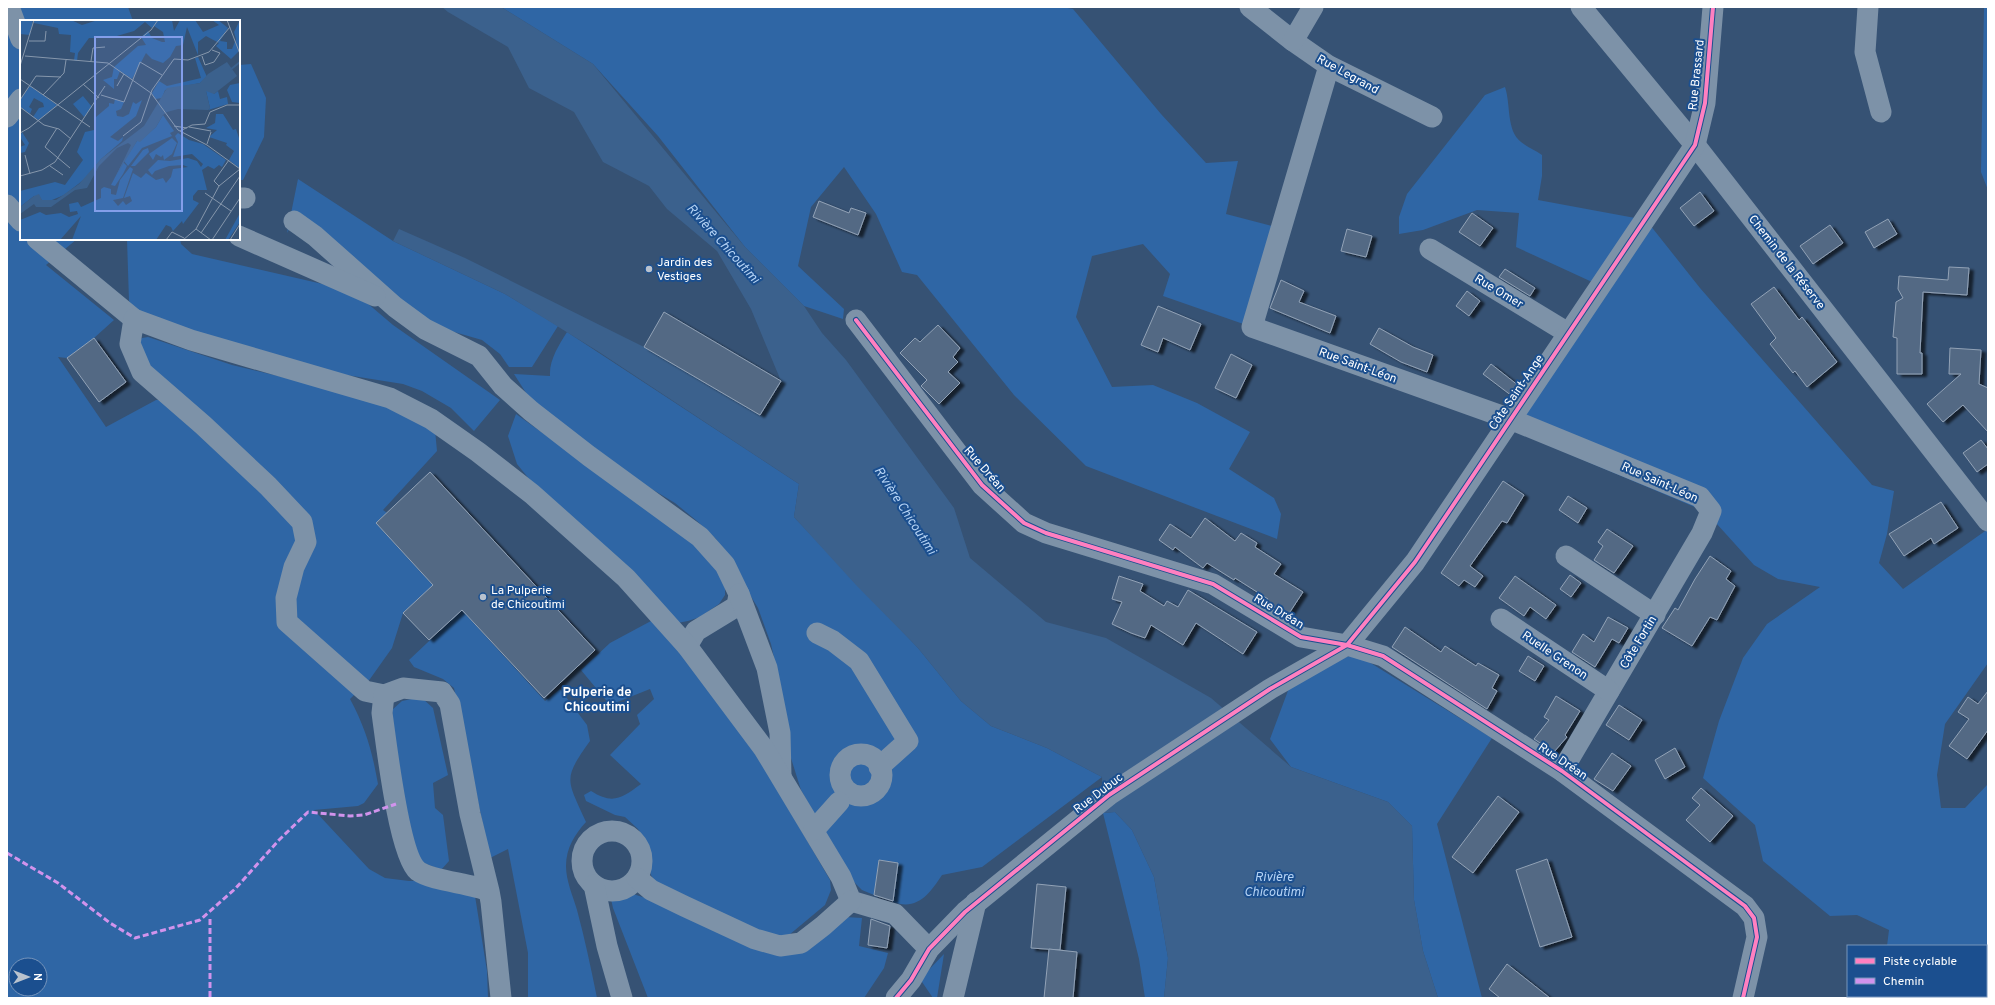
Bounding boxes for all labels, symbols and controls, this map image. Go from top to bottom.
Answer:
inset map [20,20,240,240]
street label: Rue Brassard [1685,39,1709,111]
street label: Rue Legrand [1314,51,1381,98]
water label: Rivière Chicoutimi [682,201,763,288]
street label: Chemin de la Réserve [1744,212,1828,313]
place label: Jardin des Vestiges [657,255,712,285]
marker: Jardin des Vestiges [644,264,654,274]
street label: Rue Omer [1471,271,1526,313]
street label: Rue Saint-Léon [1316,344,1399,387]
street label: Côte Saint-Ange [1486,352,1548,433]
street label: Rue Dréan [960,443,1009,496]
street label: Rue Saint-Léon [1619,459,1700,507]
water label: Rivière Chicoutimi [870,464,939,559]
place label: La Pulperie de Chicoutimi [491,583,565,613]
street label: Rue Dréan [1250,591,1307,633]
marker: La Pulperie de Chicoutimi [478,592,488,602]
street label: Côte Fortin [1617,613,1661,672]
street label: Ruelle Grenon [1518,628,1590,684]
district label: Pulperie de Chicoutimi [563,685,631,716]
street label: Rue Dréan [1535,740,1590,784]
street label: Rue Dubuc [1071,770,1127,818]
water label: Rivière Chicoutimi [1244,870,1305,901]
legend [1847,945,1987,997]
text: Piste cyclable [1883,954,1957,970]
north arrow [8,957,48,997]
text: N [30,973,44,981]
text: Chemin [1883,974,1924,990]

